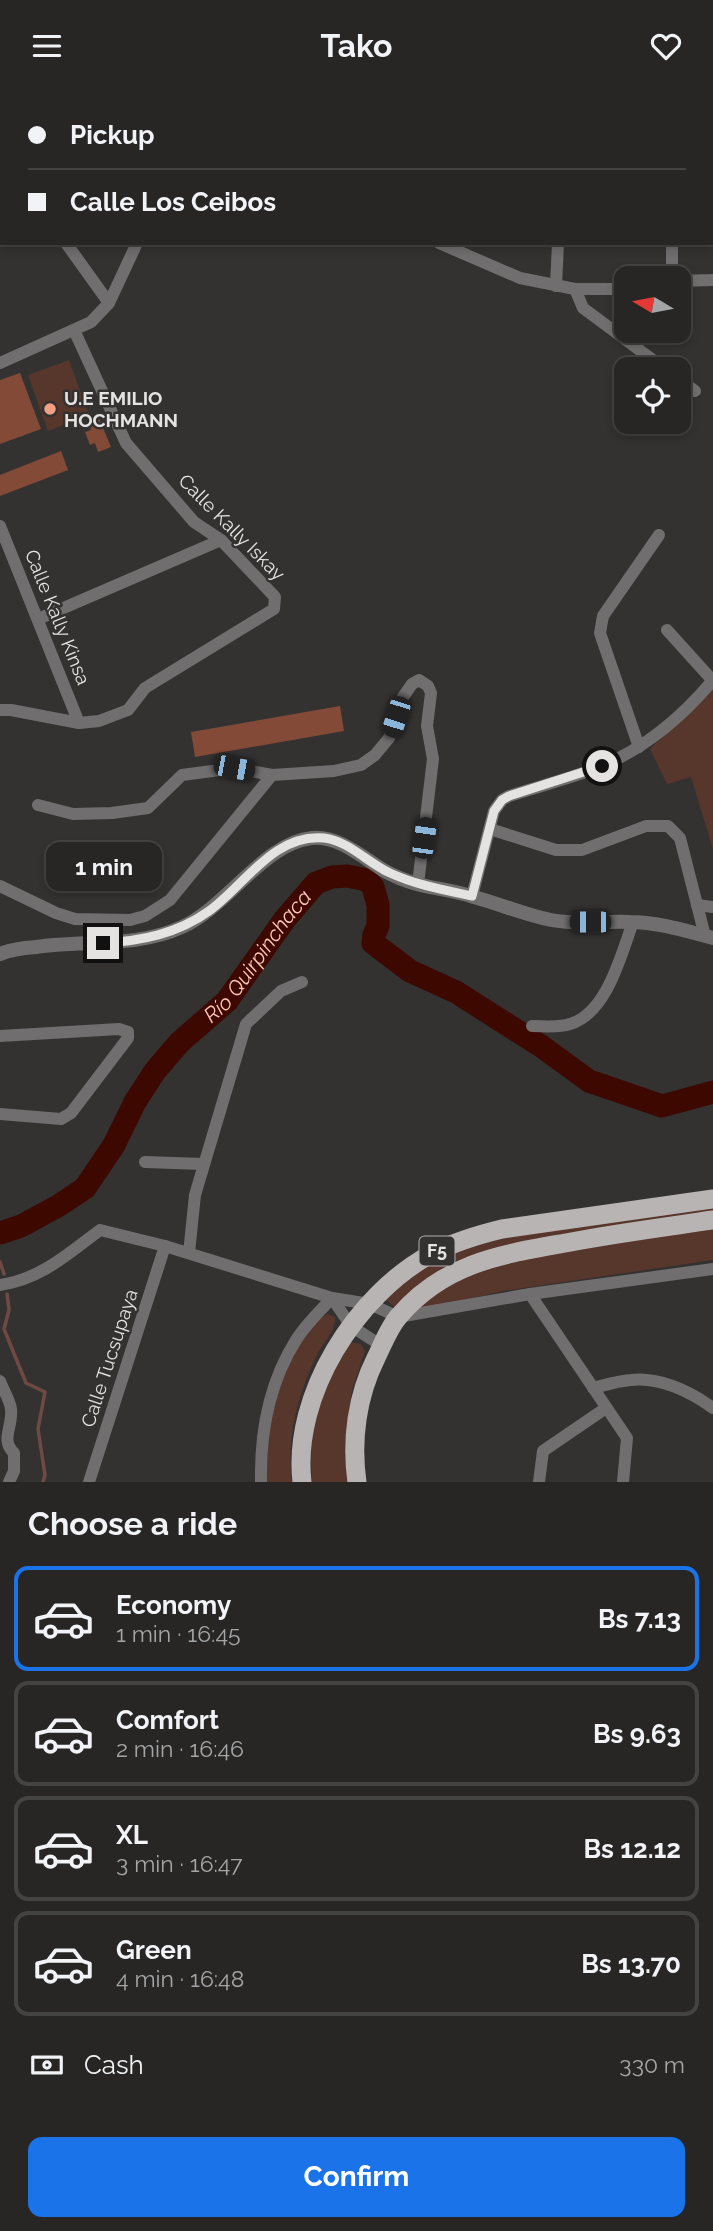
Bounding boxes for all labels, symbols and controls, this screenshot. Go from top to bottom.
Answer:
icon: menu [28,27,66,65]
text: Tako [321,27,392,64]
icon: heart [647,27,685,65]
text: Pickup [70,120,155,150]
text: Calle Los Ceibos [70,187,276,217]
north arrow [614,266,691,343]
map controls [614,266,691,434]
button: locate [614,357,691,434]
place label: U.E EMILIO HOCHMANN [64,387,178,431]
marker: U.E EMILIO HOCHMANN [42,401,58,417]
street label: Calle Kally Iskay [174,469,290,585]
street label: Calle Kally Kinsa [21,546,95,688]
car [380,694,413,740]
route start [586,750,618,782]
car [212,754,257,782]
car [411,816,438,860]
callout: 1 min [45,841,161,891]
text: 1 min [75,853,133,880]
water label: Río Quirpinchaca [198,885,316,1027]
car [570,912,612,933]
route end [87,927,119,959]
road number: F5 [420,1237,454,1266]
street label: Calle Tucsupaya [76,1286,142,1430]
text: Choose a ride [28,1505,237,1542]
icon: car [32,1587,95,1650]
text: Economy [116,1590,231,1620]
text: Bs 7.13 [598,1604,681,1634]
text: 1 min · 16:45 [116,1620,240,1647]
icon: car [32,1702,95,1765]
text: Comfort [116,1705,219,1735]
text: Bs 9.63 [593,1719,681,1749]
text: 2 min · 16:46 [116,1735,244,1762]
icon: car [32,1817,95,1880]
text: XL [116,1820,148,1850]
text: Bs 12.12 [584,1834,681,1864]
text: 3 min · 16:47 [116,1850,243,1877]
icon: car [32,1932,95,1995]
text: Green [116,1935,192,1965]
text: Bs 13.70 [581,1949,681,1979]
text: 4 min · 16:48 [116,1965,244,1992]
icon: cash [28,2046,66,2084]
text: Cash [84,2050,144,2080]
text: 330 m [619,2051,685,2078]
button: Confirm [28,2137,685,2217]

